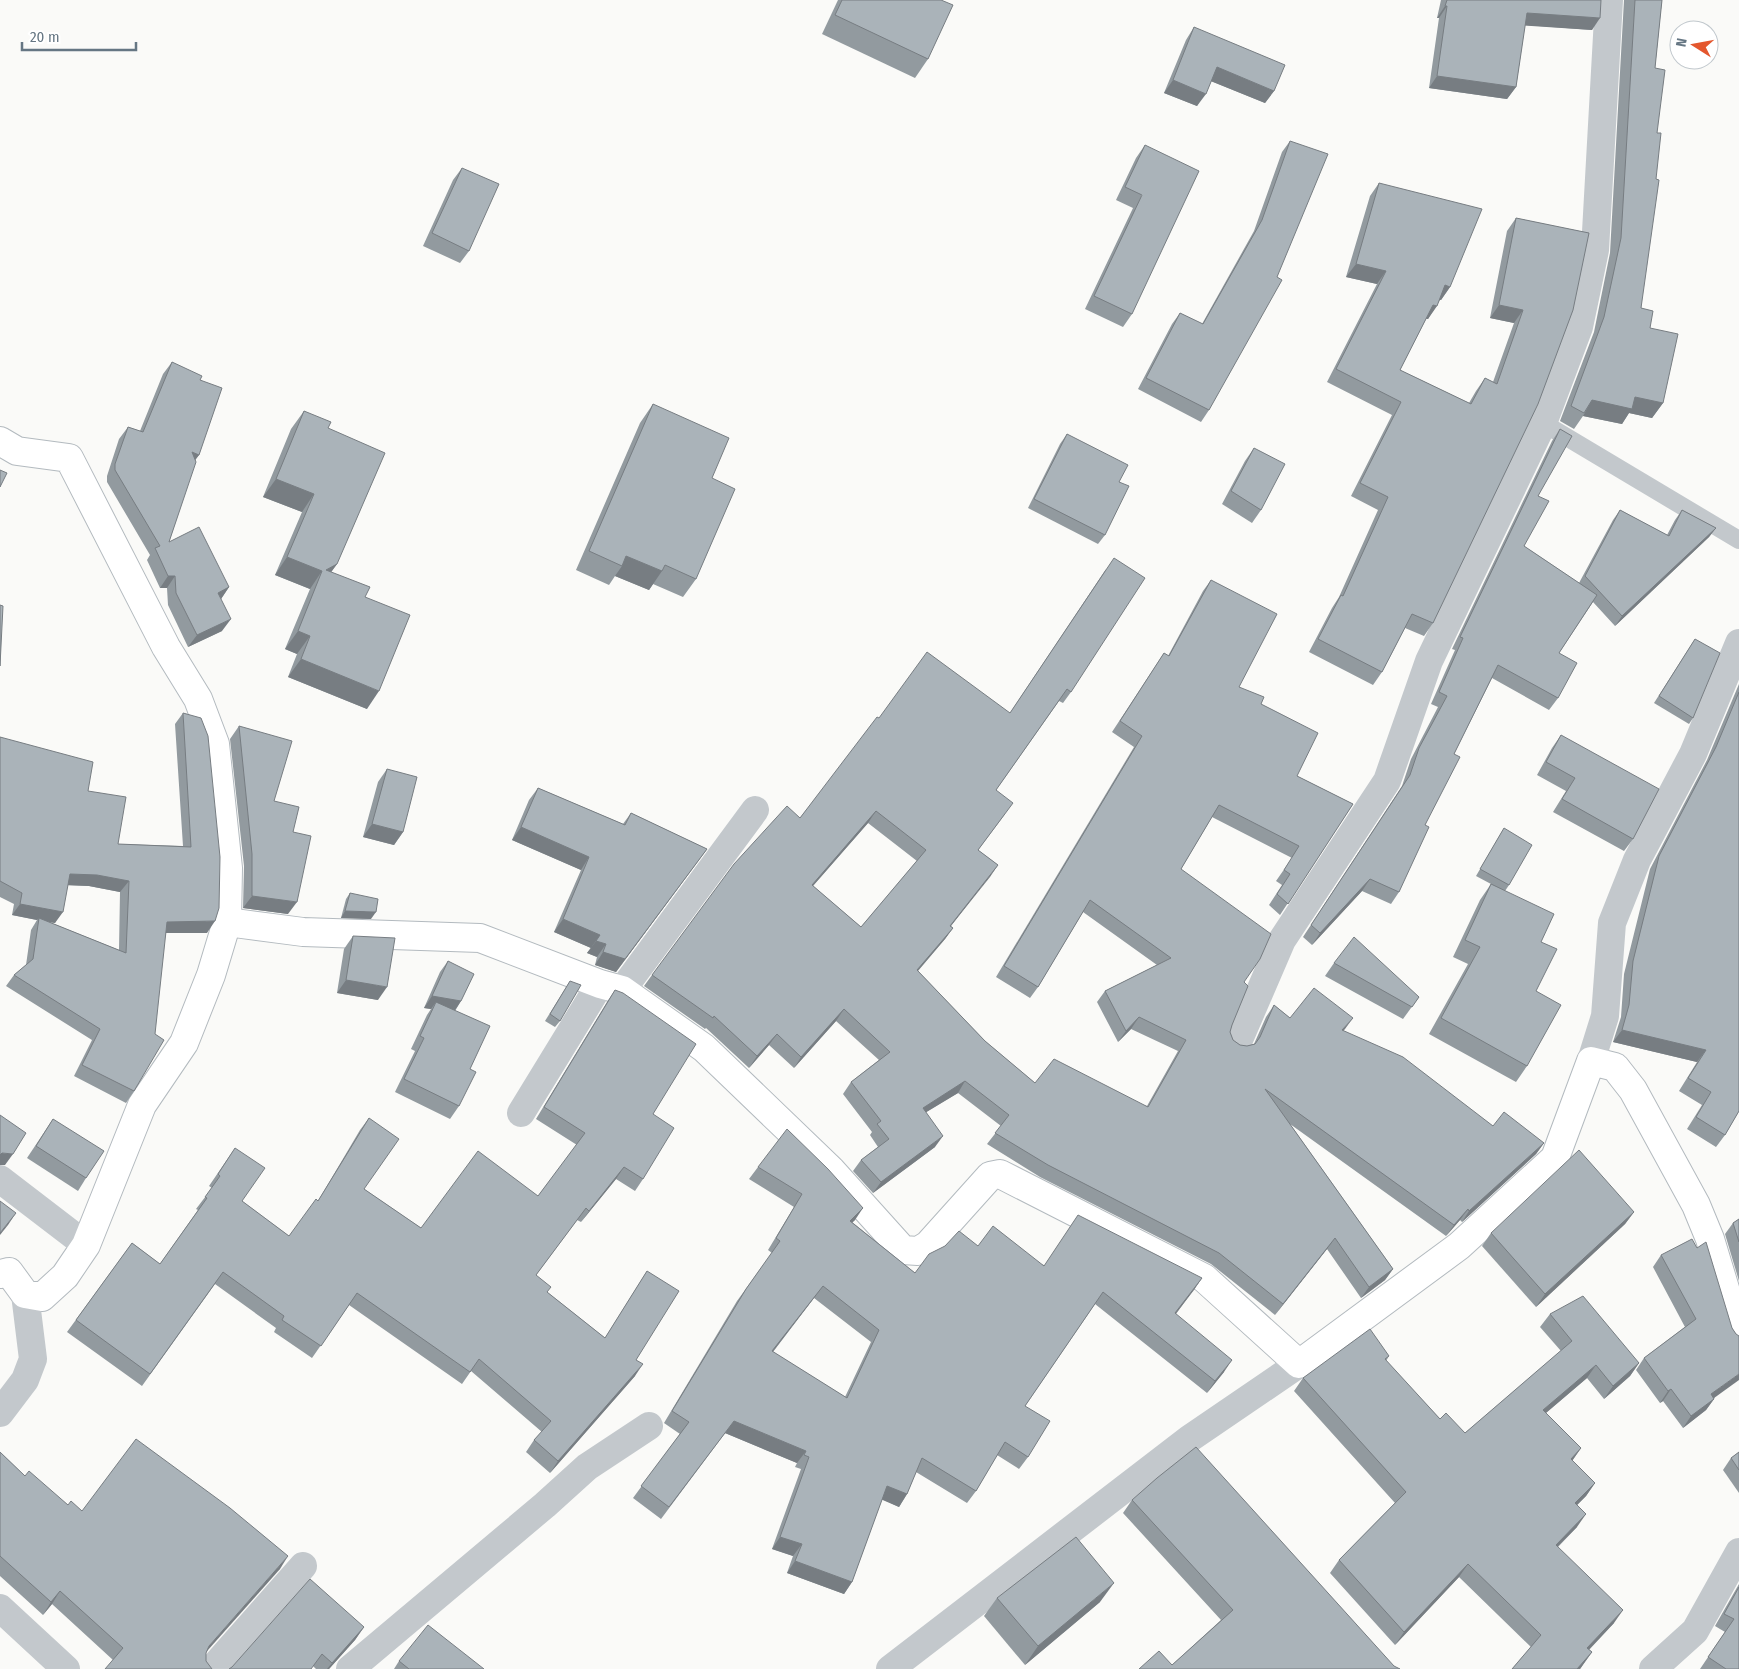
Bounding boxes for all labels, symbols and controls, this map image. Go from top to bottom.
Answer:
scale bar [22,20,136,52]
north arrow [1669,20,1719,70]
text: 20 m [30,28,60,46]
text: N [1673,37,1691,48]

